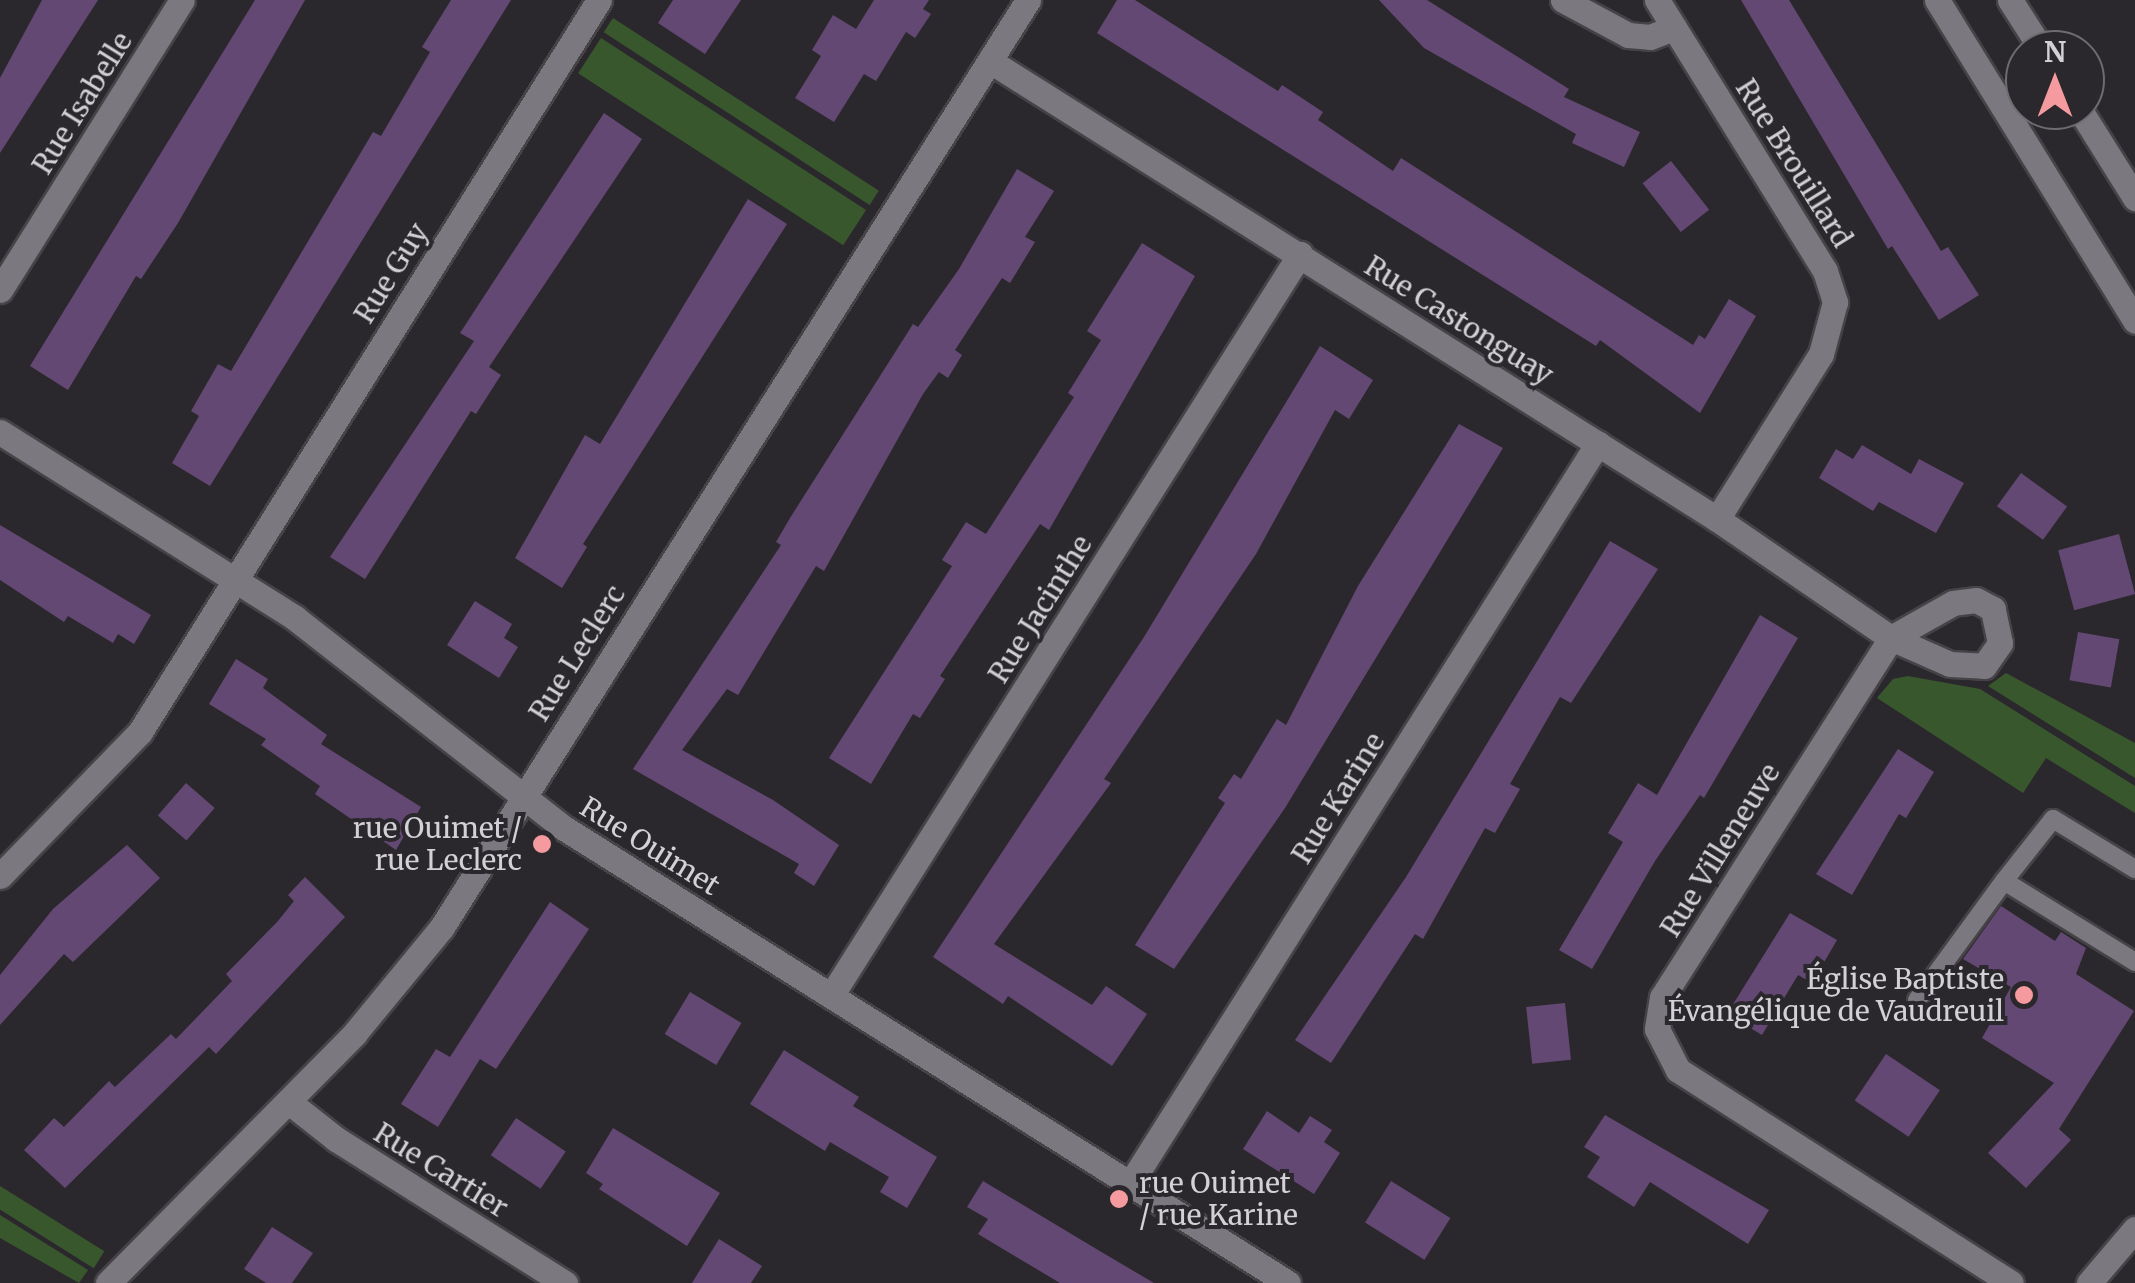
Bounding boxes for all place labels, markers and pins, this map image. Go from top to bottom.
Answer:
place label: rue Ouimet / rue Leclerc [353,811,522,877]
marker: rue Ouimet / rue Leclerc [531,833,553,855]
place label: Église Baptiste Évangélique de Vaudreuil [1668,962,2004,1028]
marker: Église Baptiste Évangélique de Vaudreuil [2013,984,2035,1006]
place label: rue Ouimet / rue Karine [1139,1166,1298,1232]
marker: rue Ouimet / rue Karine [1108,1188,1130,1210]

